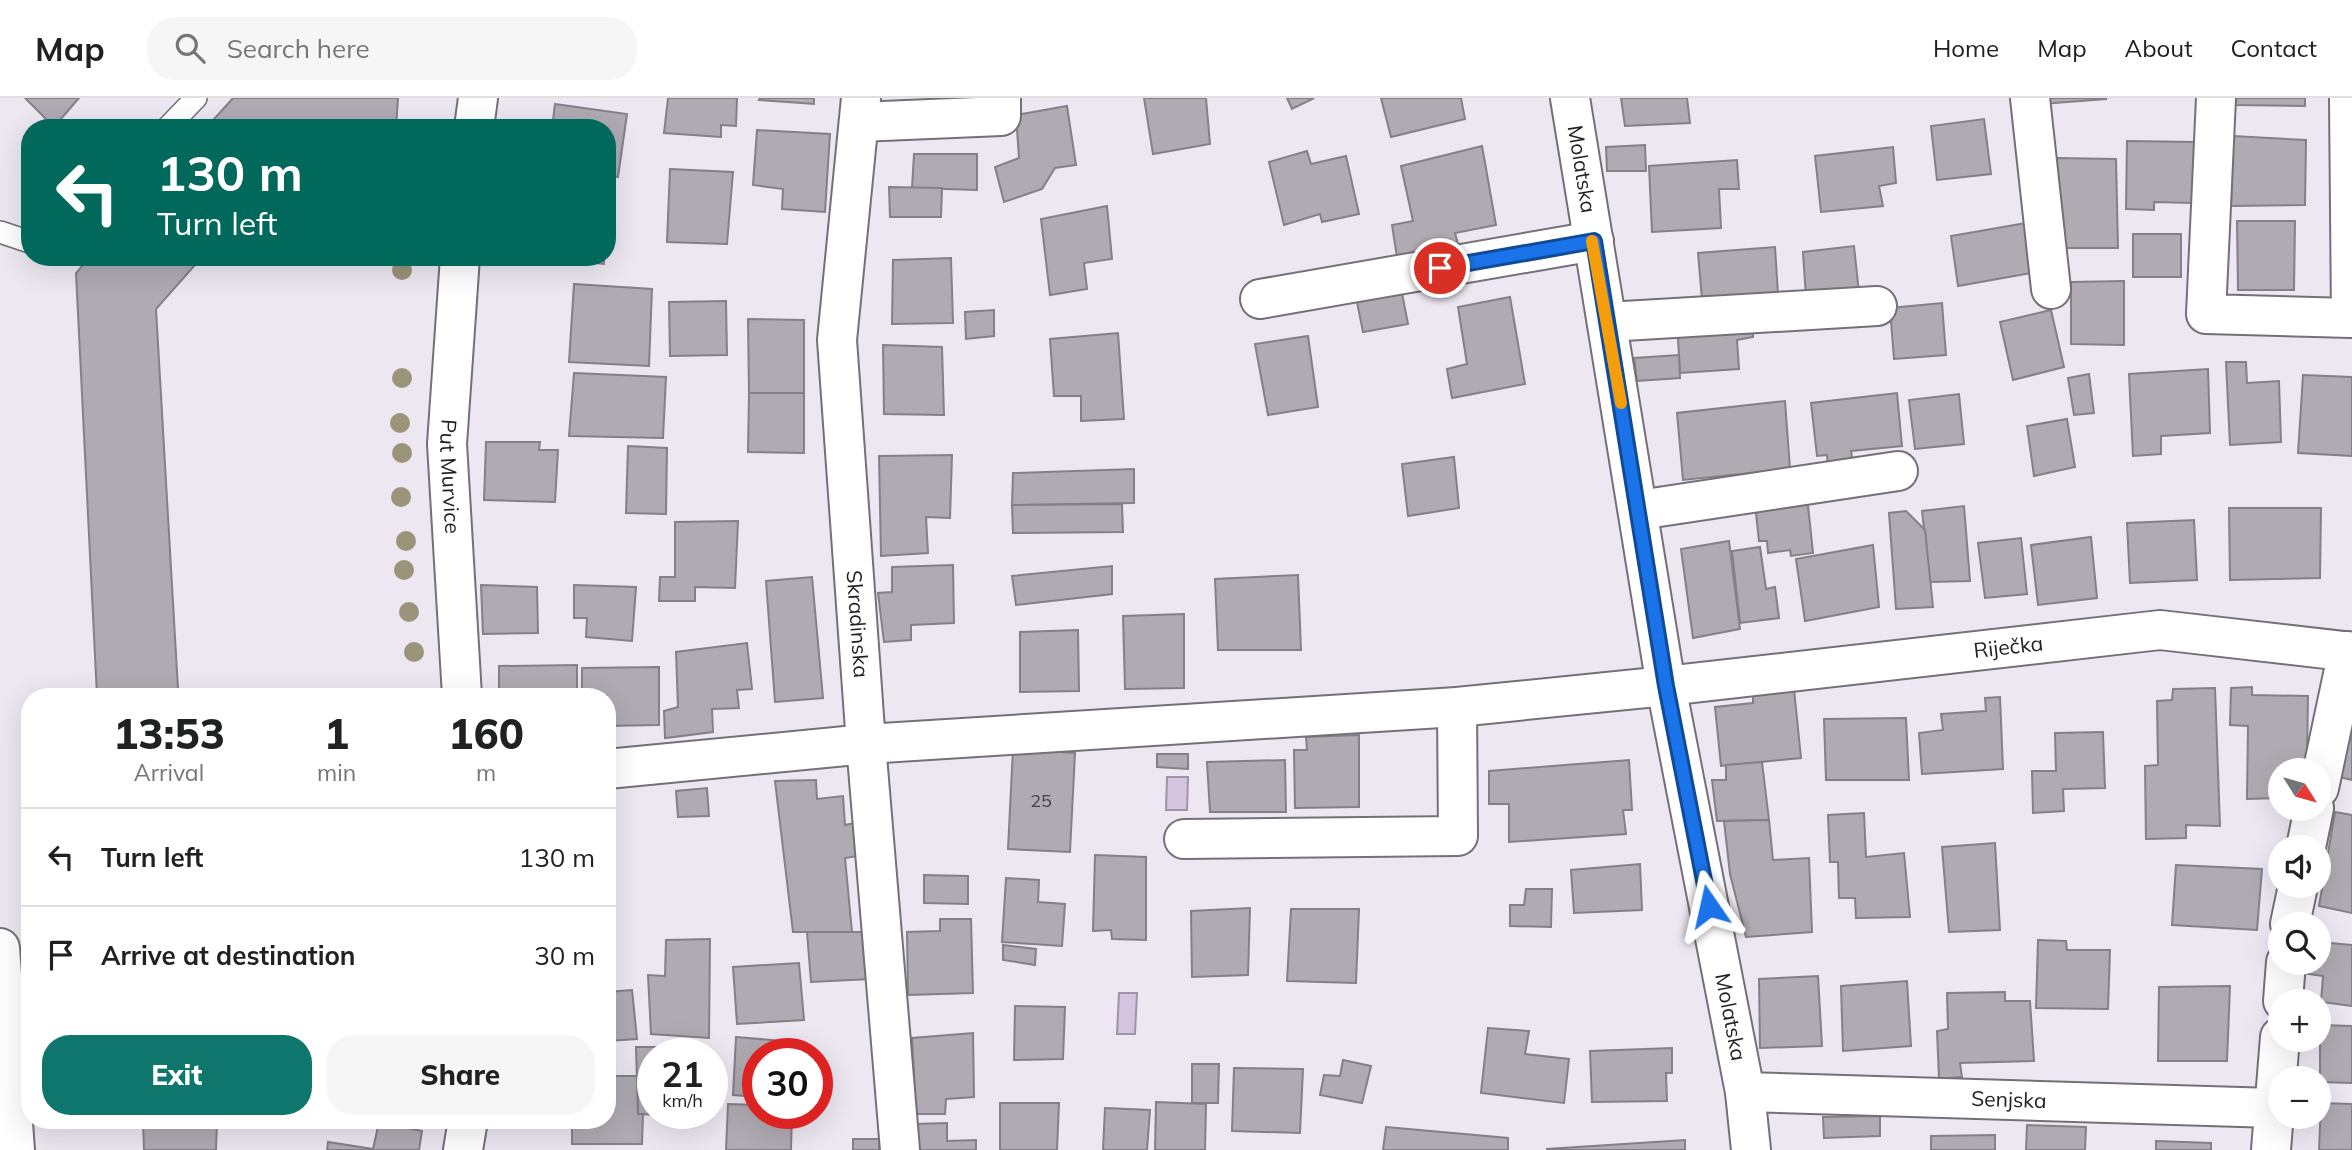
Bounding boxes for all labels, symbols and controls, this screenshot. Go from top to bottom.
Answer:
search box [147,17,637,80]
text: Map [35,28,105,69]
icon: search [171,29,209,67]
text: Search here [227,32,370,65]
text: Home [1933,33,1999,63]
text: Map [2037,33,2087,63]
text: About [2125,33,2193,63]
text: Contact [2231,33,2317,63]
street label: Molatska [1563,123,1603,215]
text: 130 m [157,142,303,203]
icon: left [42,147,133,238]
text: Turn left [157,203,277,243]
pin [1410,238,1470,298]
icon: arrive [1421,249,1459,287]
street label: Put Murvice [435,418,466,534]
street label: Skradinska [842,569,875,679]
street label: Riječka [1972,629,2044,663]
text: 13:53 [113,707,225,760]
text: 1 [324,707,349,760]
text: 160 [448,707,524,760]
text: Arrival [134,758,204,787]
text: min [317,758,356,787]
text: m [476,758,496,787]
north arrow [2268,758,2331,821]
map controls [2268,758,2331,1129]
house number: 25 [1030,789,1052,812]
button: sound [2268,835,2331,898]
icon: left [42,838,80,876]
text: Turn left [101,841,203,874]
text: 130 m [519,841,595,874]
position arrow [1672,869,1746,943]
button: search [2268,912,2331,975]
icon: arrive [42,936,80,974]
text: Arrive at destination [101,939,356,972]
text: 30 m [534,939,595,972]
street label: Molatska [1710,971,1753,1063]
button: + [2268,989,2331,1052]
button: Exit [42,1035,312,1115]
button: Share [326,1035,595,1115]
speed limit sign: 30 [742,1038,833,1129]
text: 21 [661,1052,704,1096]
button: − [2268,1066,2331,1129]
street label: Senjska [1971,1085,2047,1113]
text: km/h [662,1089,703,1112]

